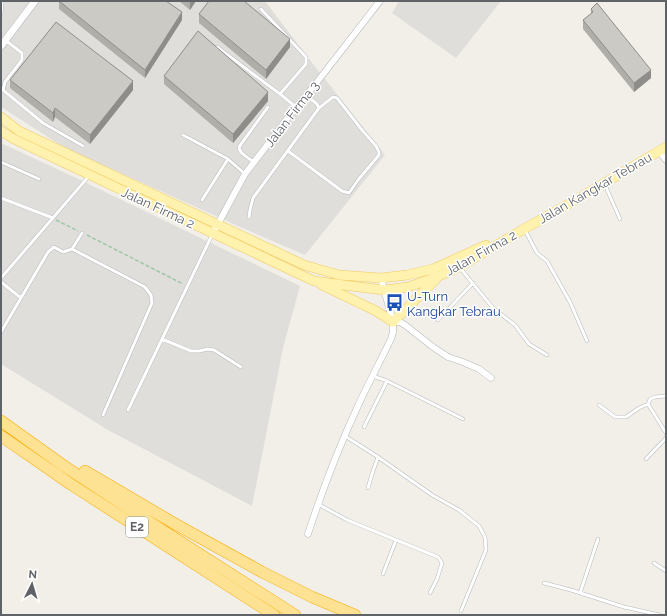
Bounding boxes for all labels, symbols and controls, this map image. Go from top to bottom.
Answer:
street label: Jalan Firma 3 [262,78,322,150]
street label: Jalan Kangkar Tebrau [536,149,654,227]
street label: Jalan Firma 2 [119,185,197,232]
street label: Jalan Firma 2 [443,227,519,279]
place label: U-Turn Kangkar Tebrau [407,289,501,319]
bus stop icon: U-Turn Kangkar Tebrau [384,293,404,313]
road number: E2 [126,517,148,537]
north arrow [12,564,52,604]
text: N [28,568,38,581]

